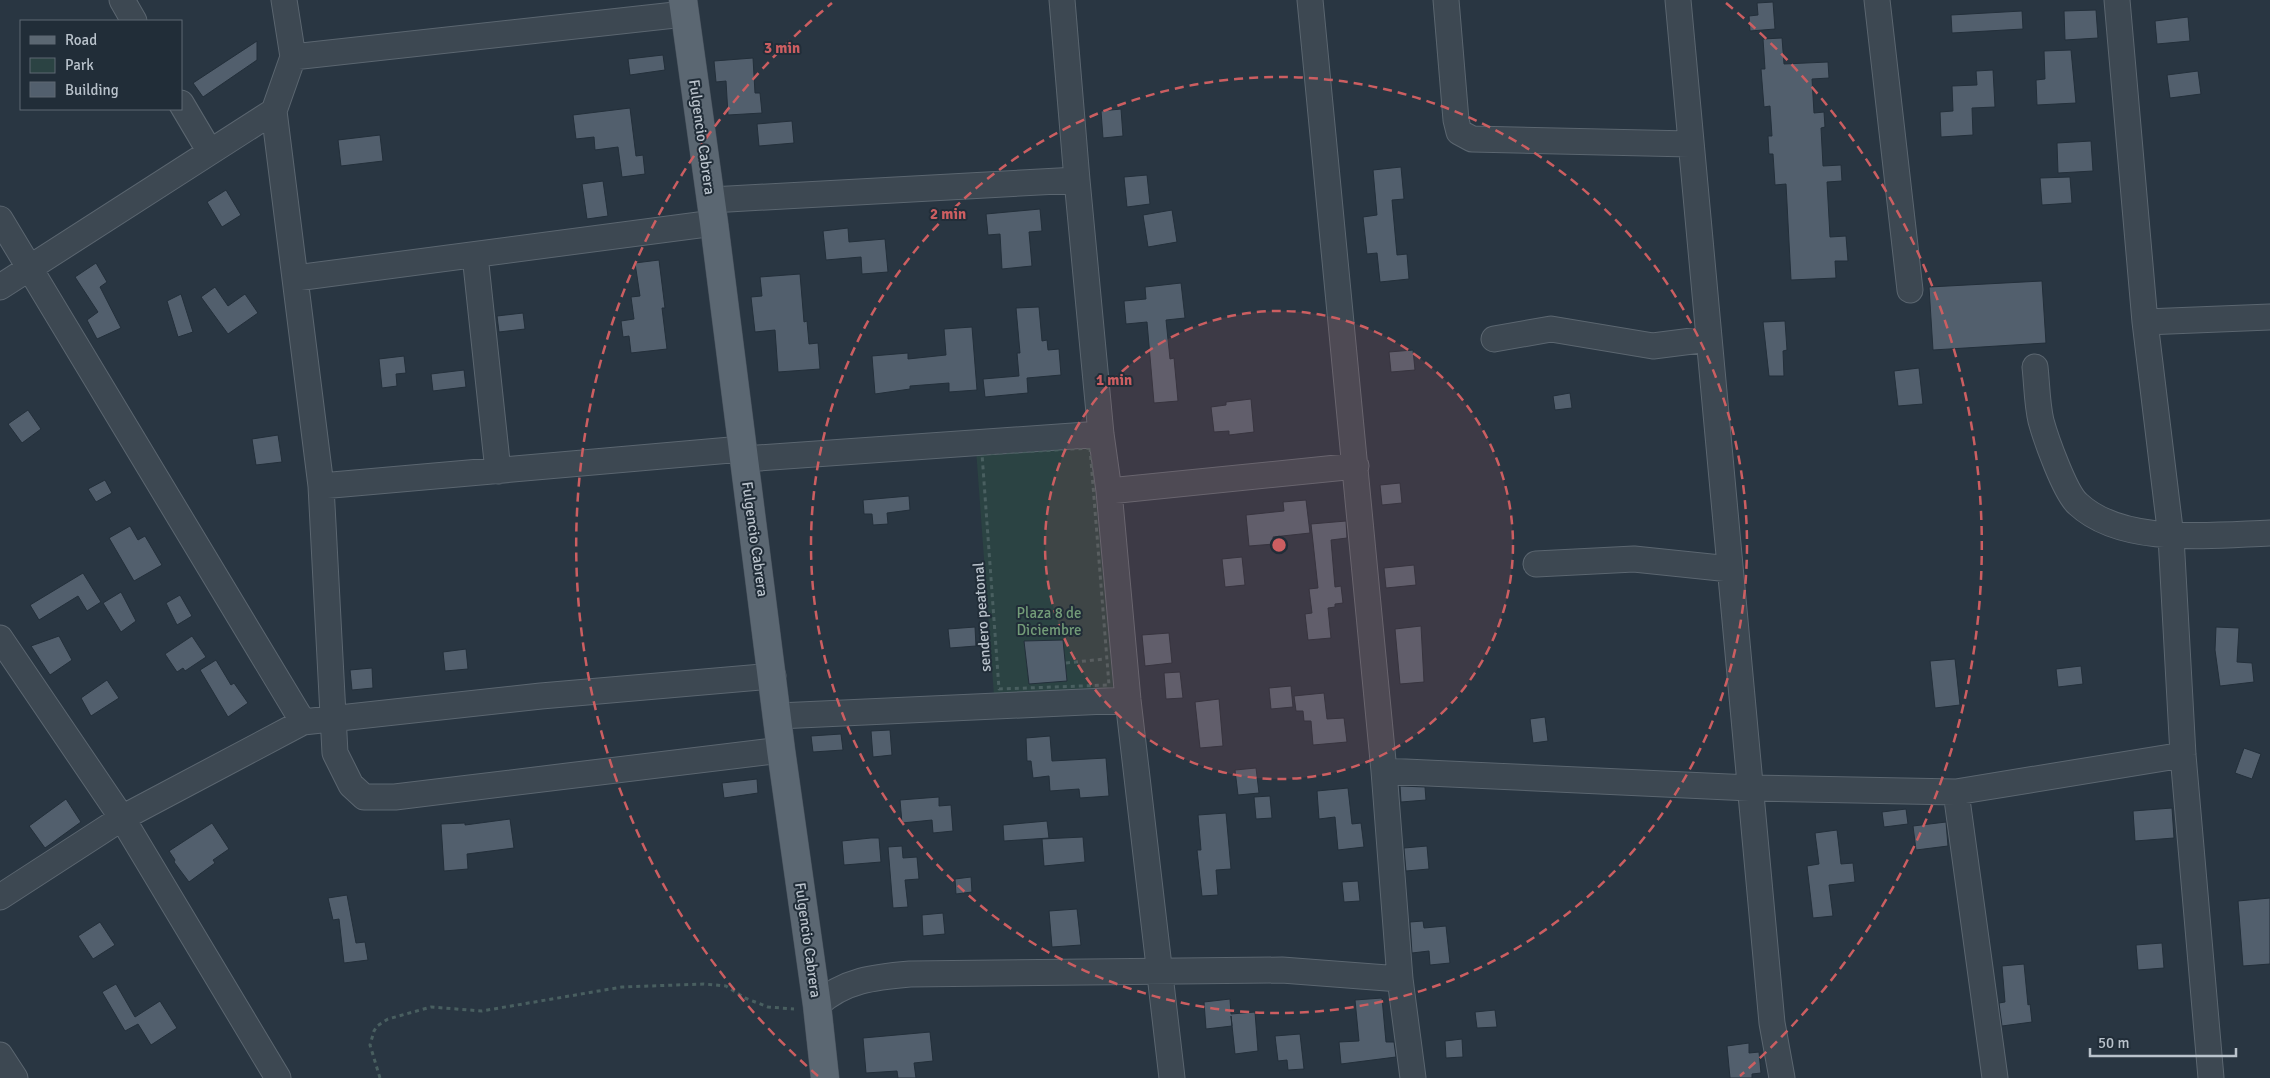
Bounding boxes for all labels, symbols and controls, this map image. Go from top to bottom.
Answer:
legend [20,20,182,110]
text: Road [65,31,97,49]
text: 3 min [764,39,800,57]
text: Park [65,56,94,74]
street label: Fulgencio Cabrera [685,78,719,196]
text: Building [65,81,119,99]
text: 2 min [930,205,966,223]
text: 1 min [1096,371,1132,389]
street label: Fulgencio Cabrera [738,480,772,598]
centre of rings [1270,536,1288,554]
street label: sendero peatonal [969,561,995,673]
park label: Plaza 8 de Diciembre [1016,604,1082,639]
street label: Fulgencio Cabrera [791,881,825,999]
scale bar [2090,1026,2236,1058]
text: 50 m [2098,1034,2129,1052]

